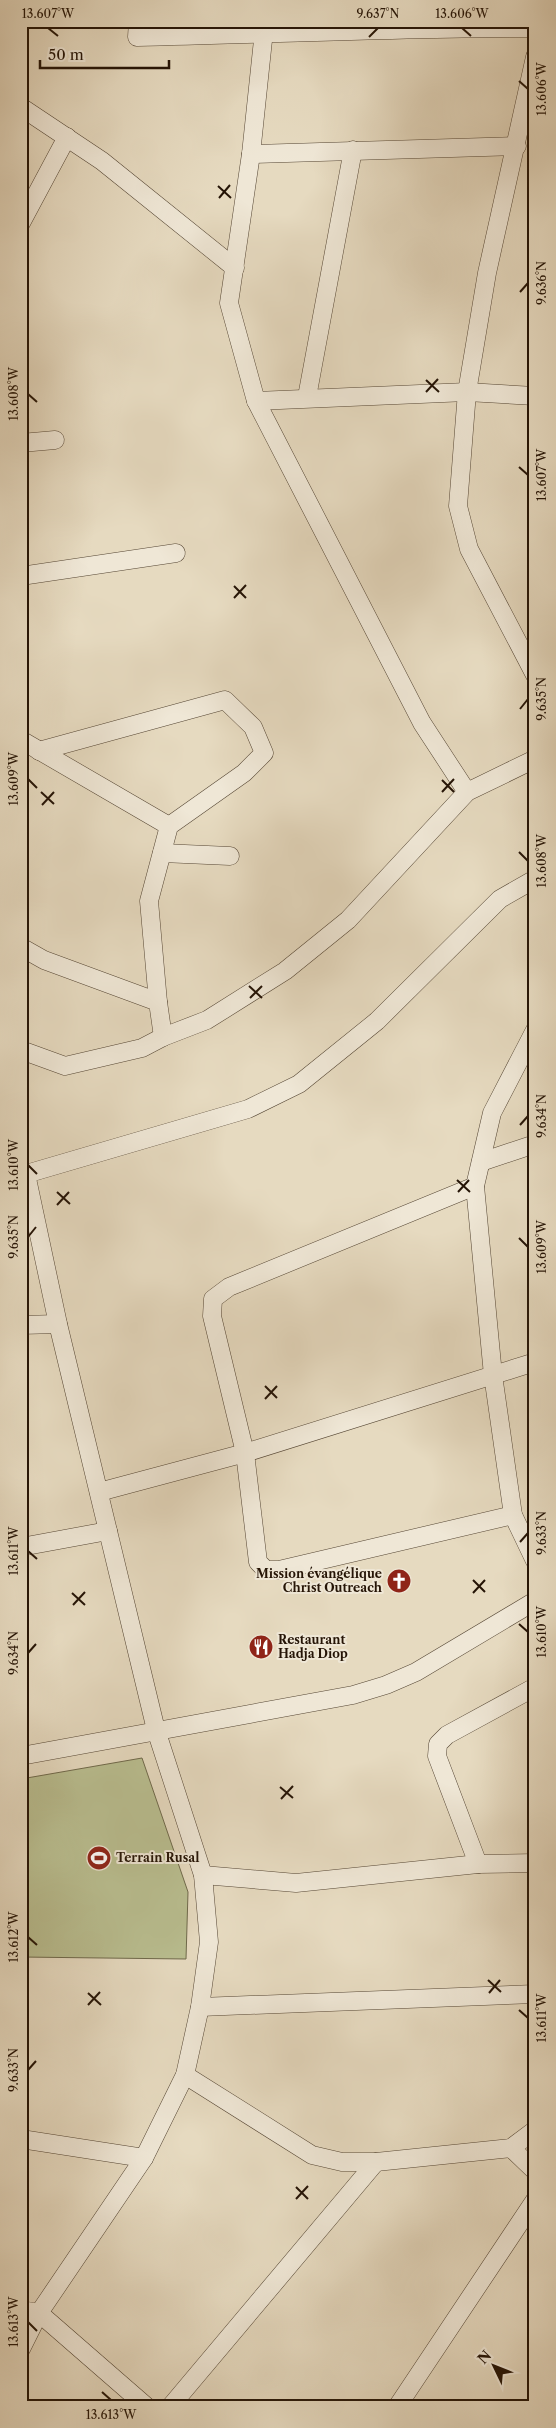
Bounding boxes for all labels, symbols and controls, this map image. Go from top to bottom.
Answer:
text: 13.607°W [22,6,75,21]
text: 9.637°N [356,6,400,21]
text: 13.606°W [435,6,490,21]
scale bar [40,38,169,70]
text: 50 m [48,45,84,64]
text: 13.606°W [534,61,549,116]
text: 9.636°N [534,261,549,305]
text: 13.608°W [6,366,21,421]
text: 13.607°W [534,448,549,501]
text: 9.635°N [534,677,549,721]
text: 13.609°W [6,751,21,806]
text: 13.608°W [534,833,549,888]
text: 9.634°N [534,1094,549,1138]
text: 13.610°W [6,1138,21,1191]
text: 9.635°N [6,1215,21,1259]
text: 13.609°W [534,1219,549,1274]
text: 9.633°N [534,1511,549,1555]
text: 13.611°W [6,1526,21,1575]
place label: Mission évangélique Christ Outreach [256,1566,383,1595]
church icon: Mission évangélique Christ Outreach [386,1568,412,1594]
text: 13.610°W [534,1605,549,1658]
text: 9.634°N [6,1631,21,1675]
place label: Restaurant Hadja Diop [278,1632,348,1661]
restaurant icon: Restaurant Hadja Diop [248,1634,274,1660]
sports icon: Terrain Rusal [86,1845,112,1871]
place label: Terrain Rusal [116,1850,199,1865]
text: 13.612°W [6,1911,21,1962]
text: 13.611°W [534,1993,549,2042]
text: 9.633°N [6,2048,21,2092]
text: 13.613°W [6,2296,21,2347]
north arrow [468,2340,518,2390]
text: N [474,2347,495,2368]
text: 13.613°W [86,2407,137,2422]

